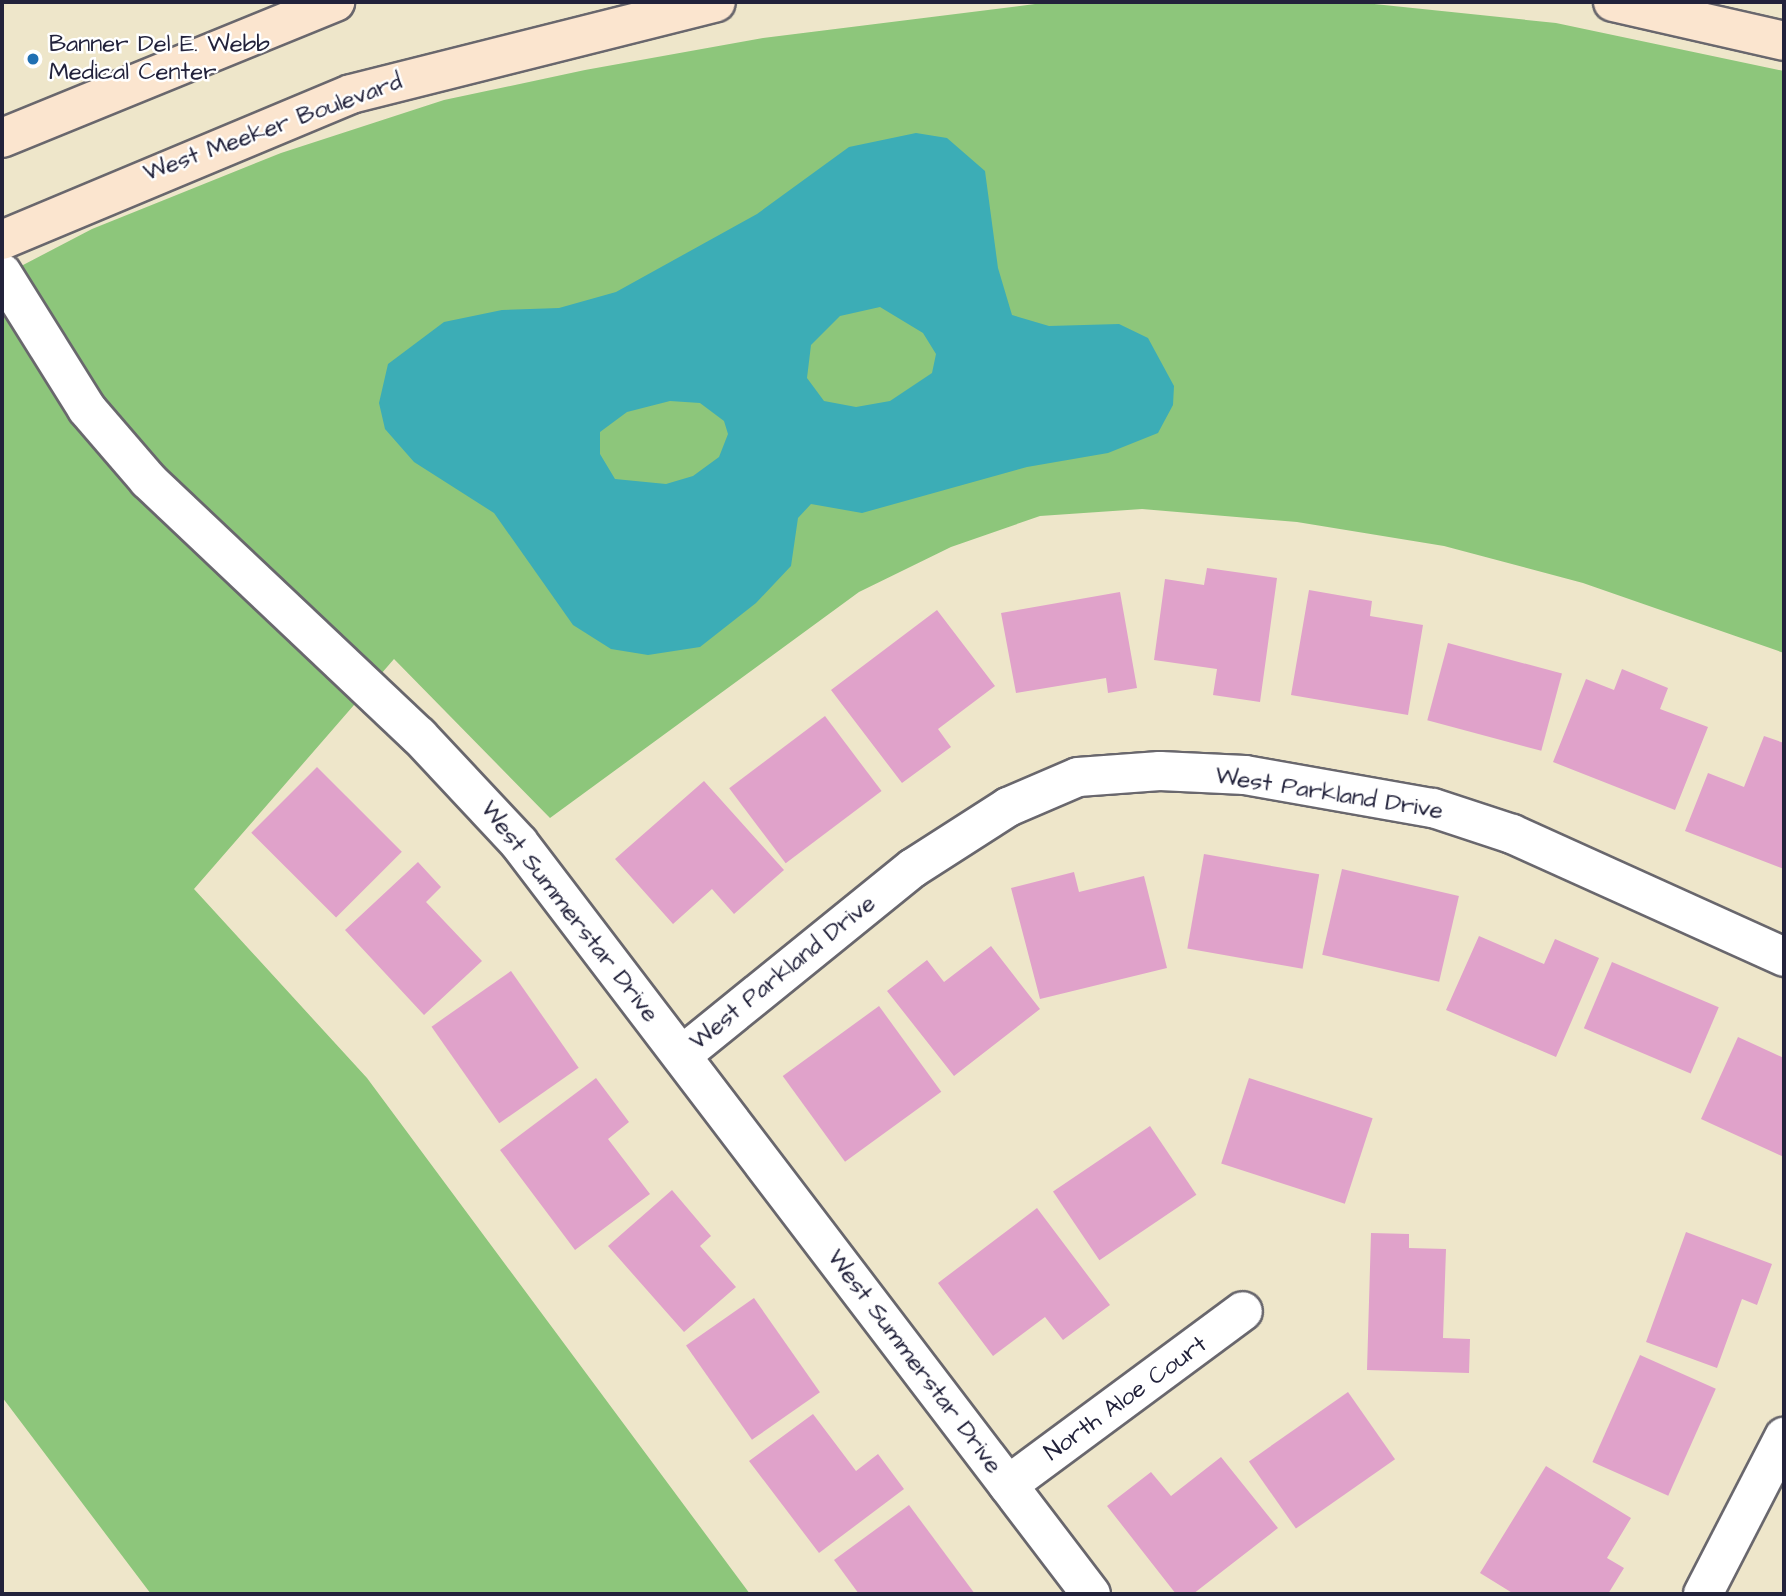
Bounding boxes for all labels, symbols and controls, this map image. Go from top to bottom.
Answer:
place label: Banner Del E. Webb Medical Center [49,31,270,87]
marker: Banner Del E. Webb Medical Center [23,49,43,69]
street label: West Meeker Boulevard [140,68,406,188]
street label: West Parkland Drive [1213,762,1445,826]
street label: West Summerstar Drive [474,796,664,1028]
street label: West Parkland Drive [684,889,882,1057]
street label: West Summerstar Drive [820,1244,1008,1480]
street label: North Aloe Court [1039,1330,1213,1468]

